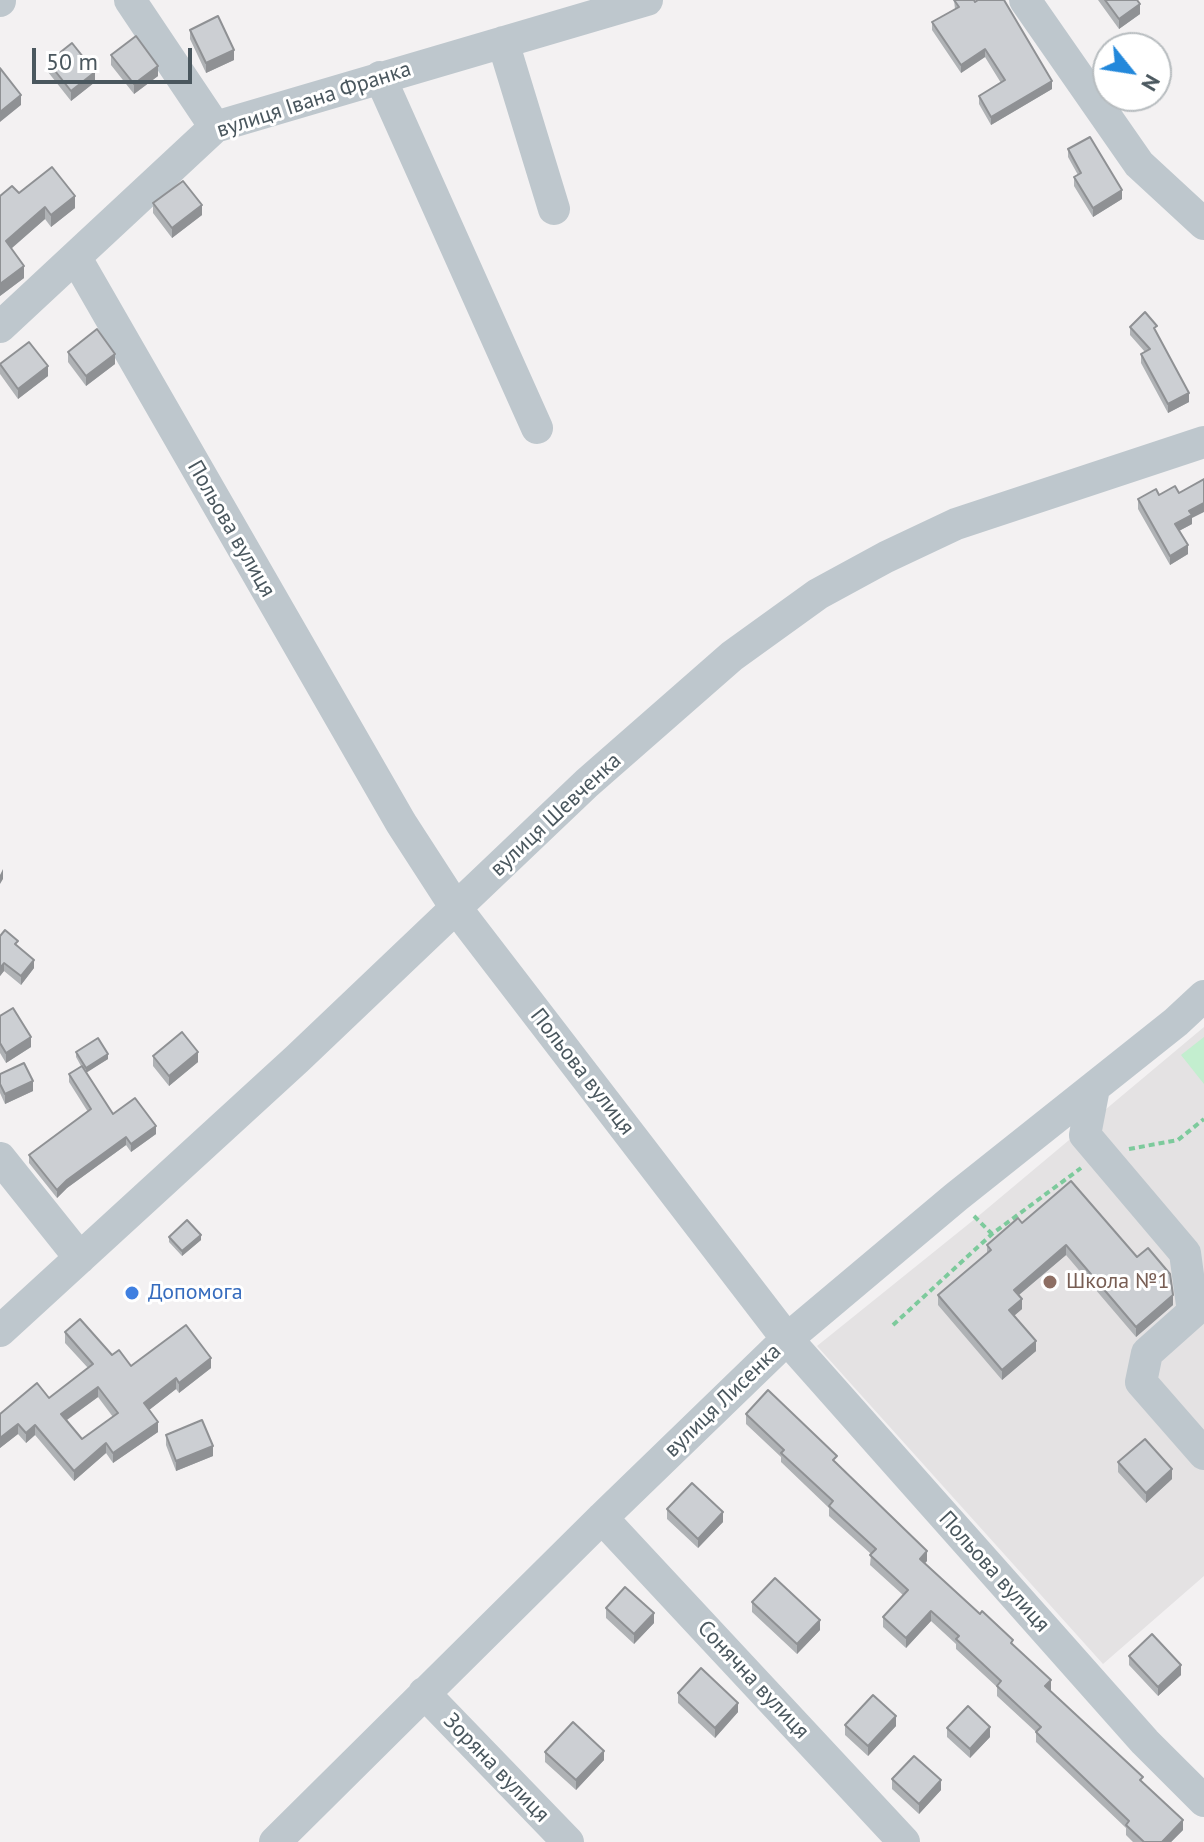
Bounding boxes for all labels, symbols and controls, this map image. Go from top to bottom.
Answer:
scale bar [36,32,196,82]
north arrow [1092,32,1172,112]
text: 50 m [46,46,98,77]
street label: вулиця Івана Франка [214,56,414,144]
text: N [1135,70,1167,96]
street label: Польова вулиця [181,456,281,602]
street label: вулиця Шевченка [485,748,627,882]
street label: Польова вулиця [524,1003,640,1141]
place label: Школа №1 [1066,1269,1170,1295]
marker: Школа №1 [1041,1273,1059,1291]
place label: Допомога [148,1280,243,1306]
marker: Допомога [123,1284,141,1302]
street label: вулиця Лисенка [659,1339,787,1463]
street label: Польова вулиця [933,1506,1055,1638]
street label: Сонячна вулиця [692,1615,814,1745]
street label: Зоряна вулиця [437,1708,555,1828]

